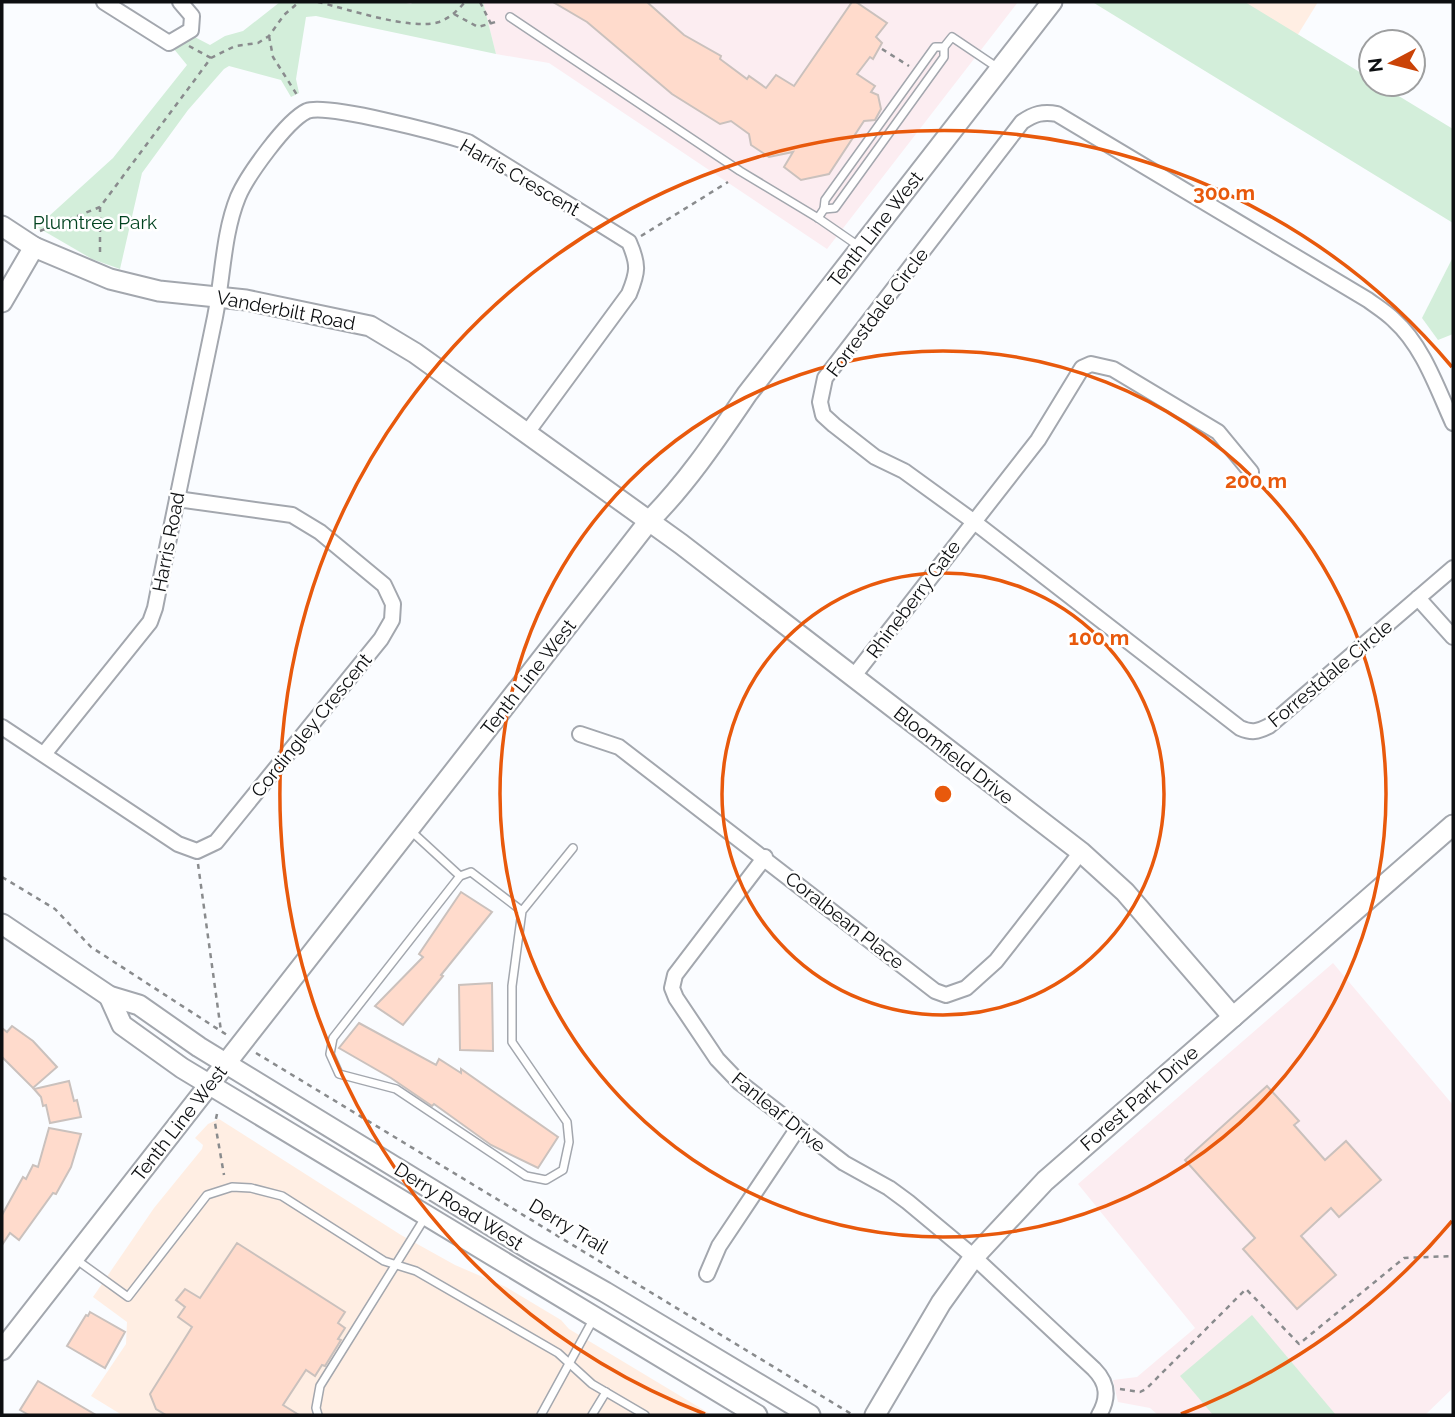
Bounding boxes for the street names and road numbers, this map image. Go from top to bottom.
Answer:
street label: Harris Crescent [456,134,584,220]
street label: Tenth Line West [823,166,927,291]
street label: Forrestdale Circle [822,243,932,381]
street label: Vanderbilt Road [215,286,357,334]
street label: Harris Road [148,490,188,594]
street label: Rhineberry Gate [862,536,964,662]
street label: Tenth Line West [476,614,580,739]
street label: Forrestdale Circle [1264,615,1396,731]
street label: Cordingley Crescent [246,648,376,801]
street label: Bloomfield Drive [890,701,1018,809]
street label: Coralbean Place [781,867,909,973]
street label: Forest Park Drive [1076,1041,1202,1155]
street label: Tenth Line West [127,1060,231,1185]
street label: Fanleaf Drive [728,1068,830,1156]
street label: Derry Road West [391,1158,528,1255]
street label: Derry Trail [525,1194,613,1259]

